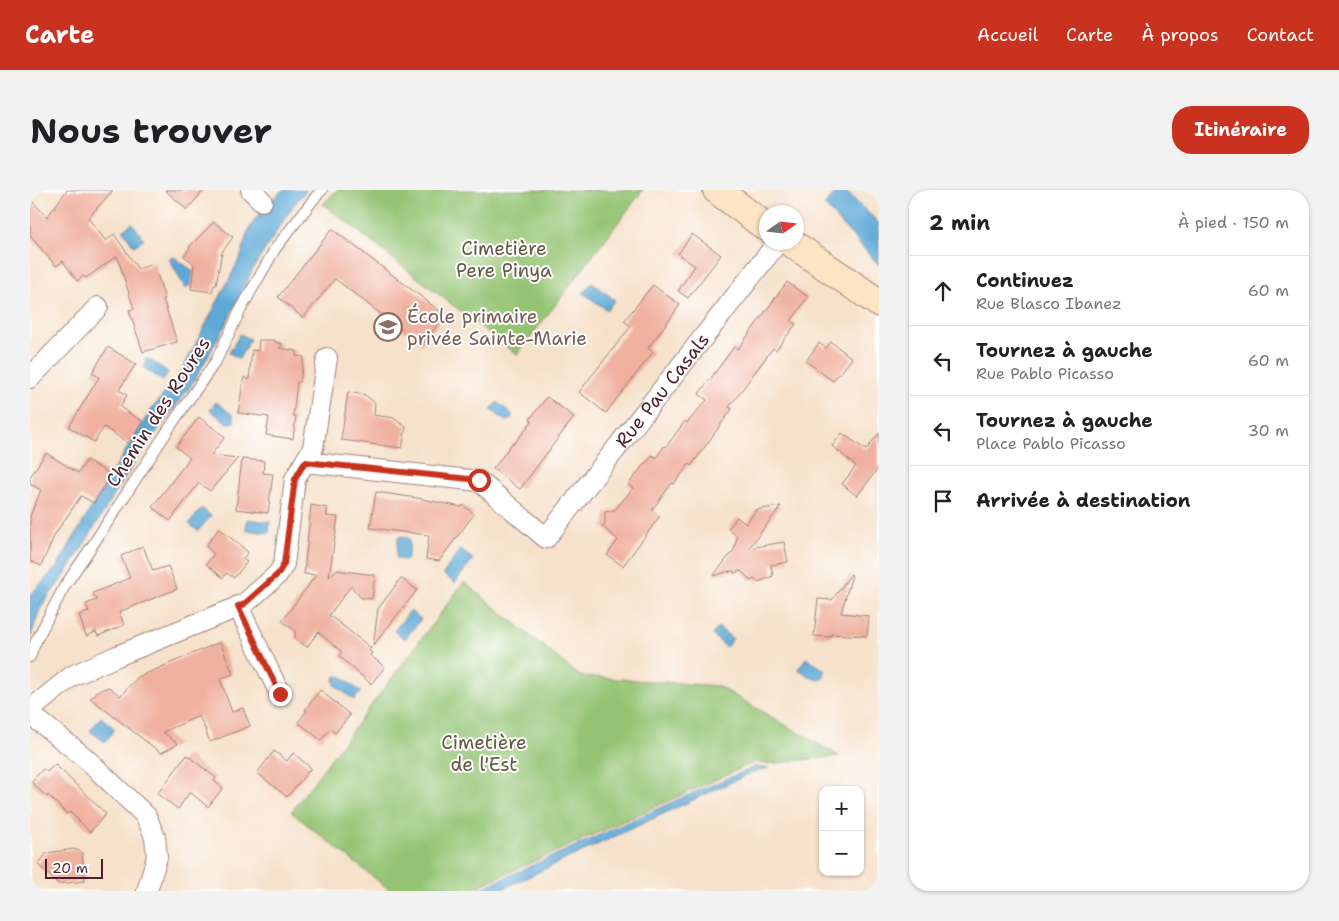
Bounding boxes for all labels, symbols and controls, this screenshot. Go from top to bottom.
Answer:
text: Carte [25,19,94,51]
text: Accueil [977,23,1038,47]
text: Carte [1066,23,1113,47]
text: À propos [1141,23,1219,47]
text: Contact [1247,23,1314,47]
button: Itinéraire [1172,106,1309,154]
text: Nous trouver [30,107,272,154]
north arrow [759,205,804,250]
text: 2 min [929,209,990,237]
text: À pied · 150 m [1178,212,1289,233]
park label: Cimetière Pere Pinya [456,236,552,283]
text: Continuez [976,268,1074,293]
icon: ahead [929,277,957,305]
text: 60 m [1248,280,1289,301]
text: Rue Blasco Ibanez [976,293,1122,314]
place label: École primaire privée Sainte-Marie [407,303,587,351]
school or university icon: École primaire privée Sainte-Marie [373,312,403,342]
street label: Rue Pau Casals [609,328,715,452]
street label: Chemin des Roures [100,332,216,492]
text: Tournez à gauche [976,338,1153,363]
icon: left [929,347,957,375]
text: 60 m [1248,350,1289,371]
text: Rue Pablo Picasso [976,363,1114,384]
text: Tournez à gauche [976,408,1153,433]
icon: left [929,417,957,445]
text: 30 m [1248,420,1289,441]
text: Place Pablo Picasso [976,433,1126,454]
route start [468,469,491,492]
icon: arrive [929,487,957,515]
text: Arrivée à destination [976,488,1190,513]
route end [269,683,292,706]
park label: Cimetière de l'Est [441,730,527,777]
map controls [819,786,864,876]
button: + [819,786,864,831]
button: − [819,831,864,876]
scale bar [45,856,102,879]
text: 20 m [52,859,88,877]

